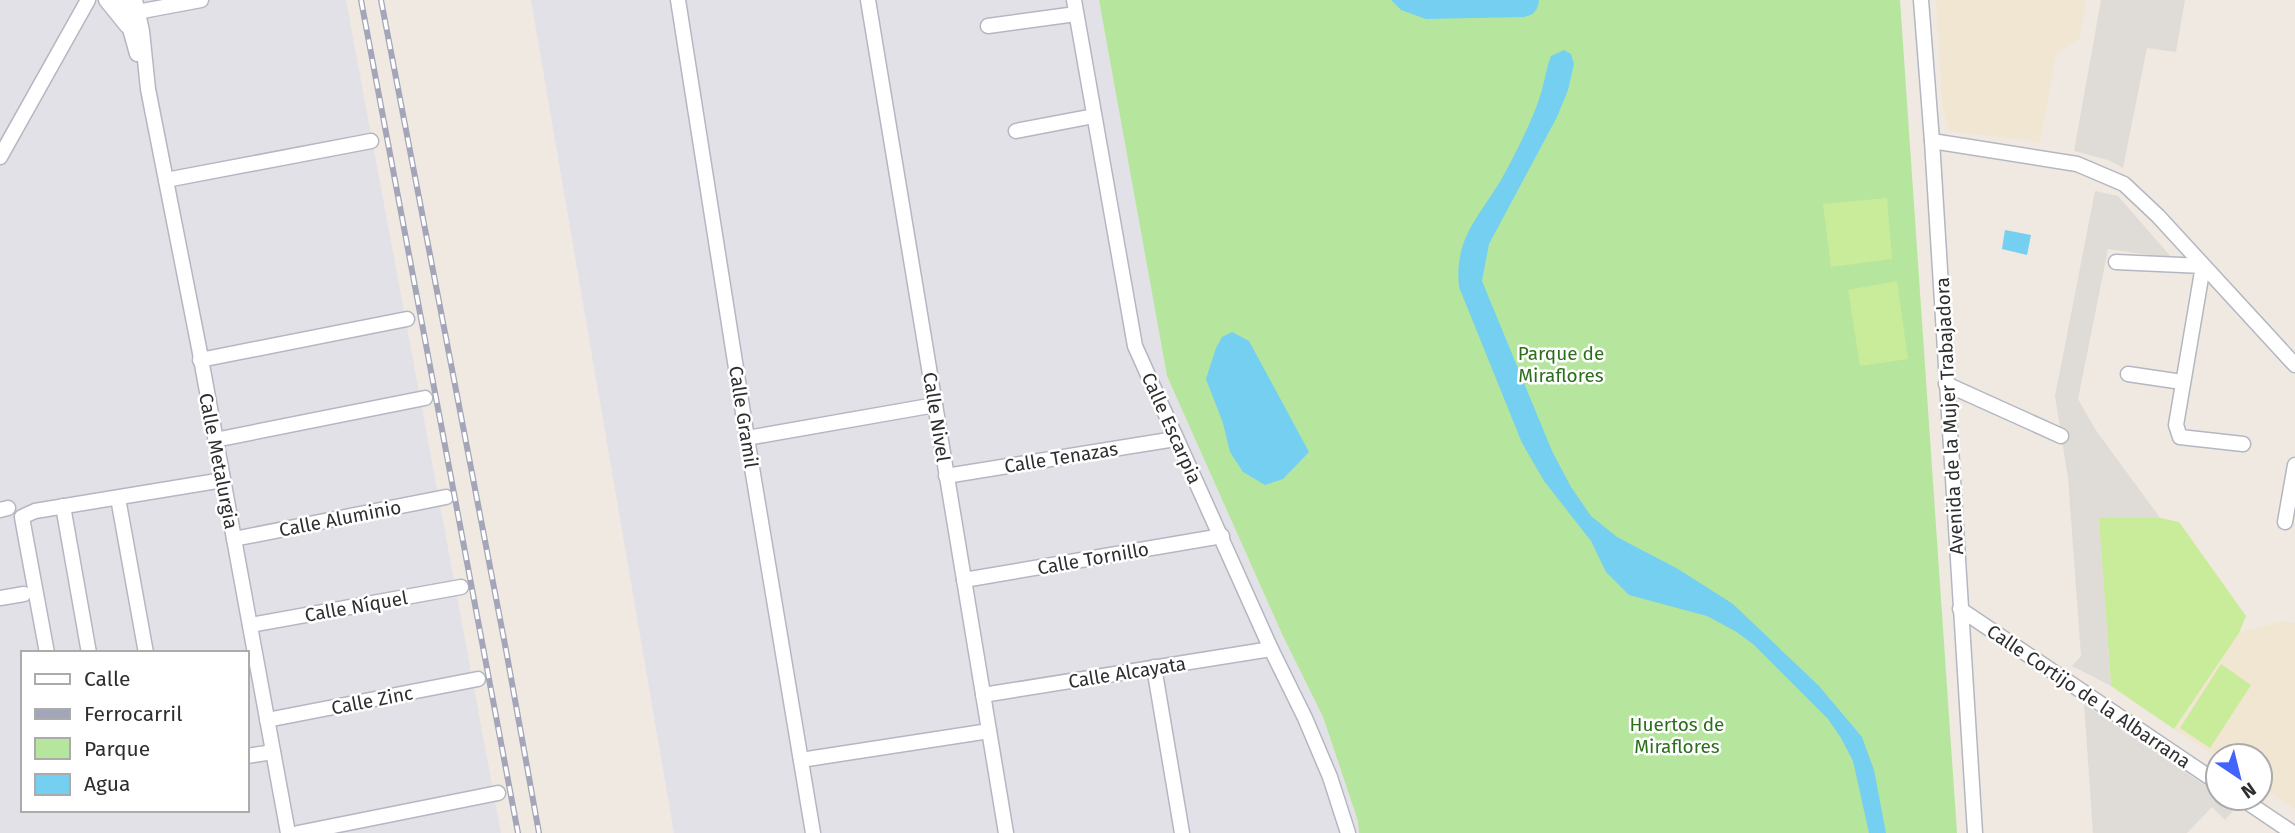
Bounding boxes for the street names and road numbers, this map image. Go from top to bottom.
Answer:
street label: Avenida de la Mujer Trabajadora [1931,277,1968,555]
street label: Calle Gramil [724,364,763,470]
street label: Calle Escarpia [1137,369,1206,487]
street label: Calle Nivel [918,371,955,464]
street label: Calle Metalurgia [194,391,243,531]
street label: Calle Tenazas [1003,437,1120,478]
street label: Calle Aluminio [277,495,403,542]
street label: Calle Tornillo [1036,537,1151,580]
street label: Calle Níquel [303,586,410,627]
street label: Calle Cortijo de la Albarrana [1983,620,2195,773]
street label: Calle Alcayata [1067,652,1188,693]
street label: Calle Zinc [329,681,415,720]

